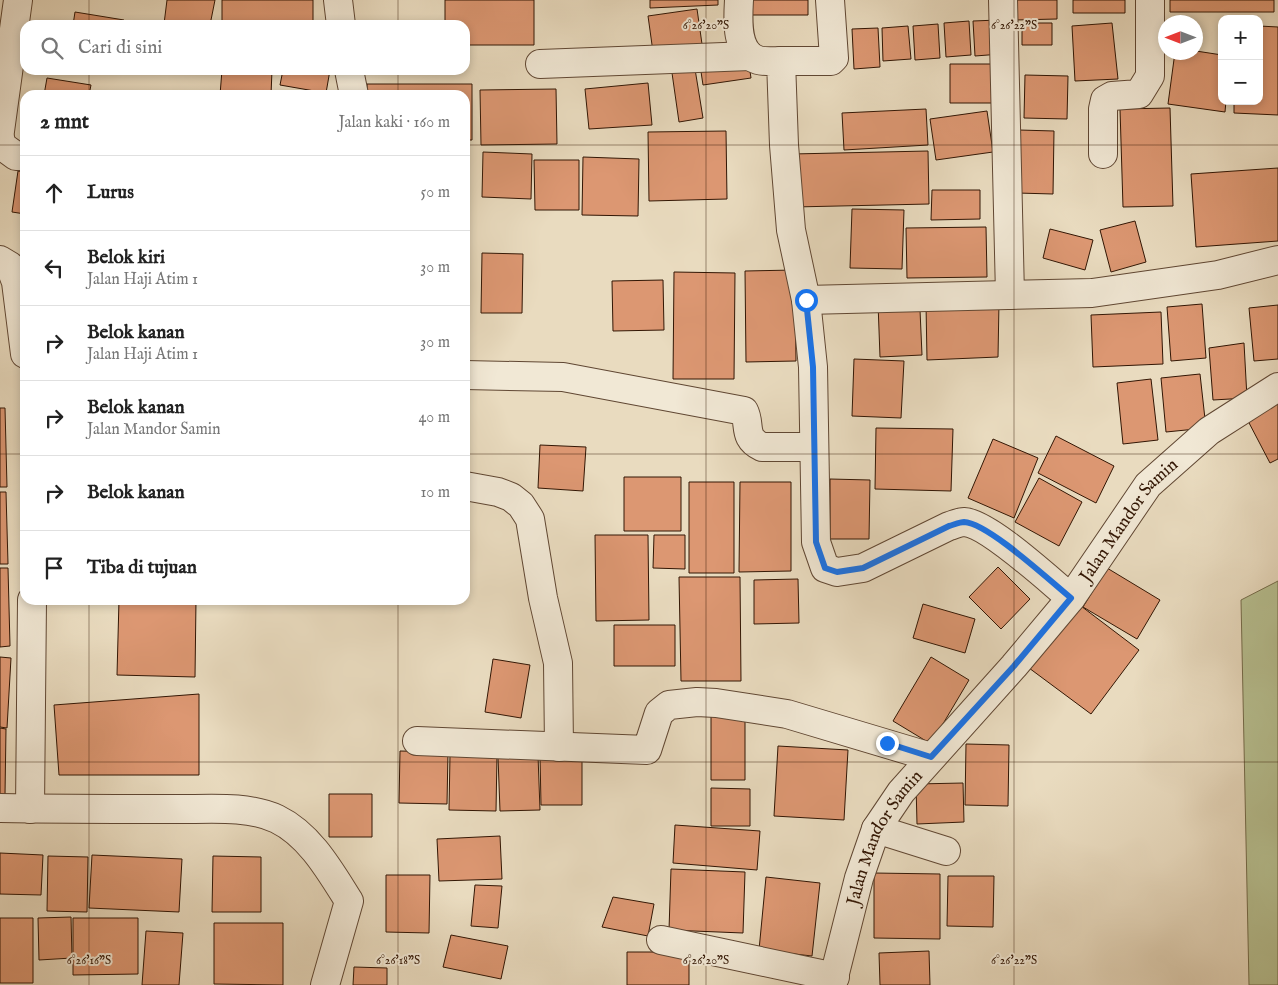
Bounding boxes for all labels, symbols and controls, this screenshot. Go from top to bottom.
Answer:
north arrow [1158,15,1203,60]
map controls [1218,15,1263,105]
button: + [1218,15,1263,60]
text: 6°26'20"S [683,18,729,33]
text: 6°26'22"S [991,18,1037,33]
search box [20,20,470,75]
icon: search [38,34,66,62]
text: Cari di sini [78,36,162,60]
button: − [1218,60,1263,105]
text: 2 mnt [40,109,89,136]
text: Jalan kaki · 160 m [338,113,450,133]
icon: ahead [40,179,68,207]
text: Lurus [87,181,134,205]
text: 50 m [421,183,450,203]
text: Belok kiri [87,246,165,270]
icon: left [40,254,68,282]
text: 30 m [420,258,450,278]
text: Jalan Haji Atim 1 [87,270,198,290]
route start [795,289,818,312]
text: Belok kanan [87,321,185,345]
icon: right [40,329,68,357]
text: 30 m [420,333,450,353]
text: Jalan Haji Atim 1 [87,345,198,365]
text: Belok kanan [87,396,185,420]
icon: right [40,404,68,432]
text: 40 m [418,408,450,428]
text: Jalan Mandor Samin [87,420,221,440]
street label: Jalan Mandor Samin [1074,454,1184,589]
icon: right [40,479,68,507]
text: Belok kanan [87,481,185,505]
text: 10 m [420,483,450,503]
icon: arrive [40,554,68,582]
text: Tiba di tujuan [87,556,197,580]
route end [876,732,899,755]
street label: Jalan Mandor Samin [842,765,929,910]
text: 6°26'16"S [67,953,111,968]
text: 6°26'18"S [376,953,420,968]
text: 6°26'20"S [683,953,729,968]
text: 6°26'22"S [991,953,1037,968]

